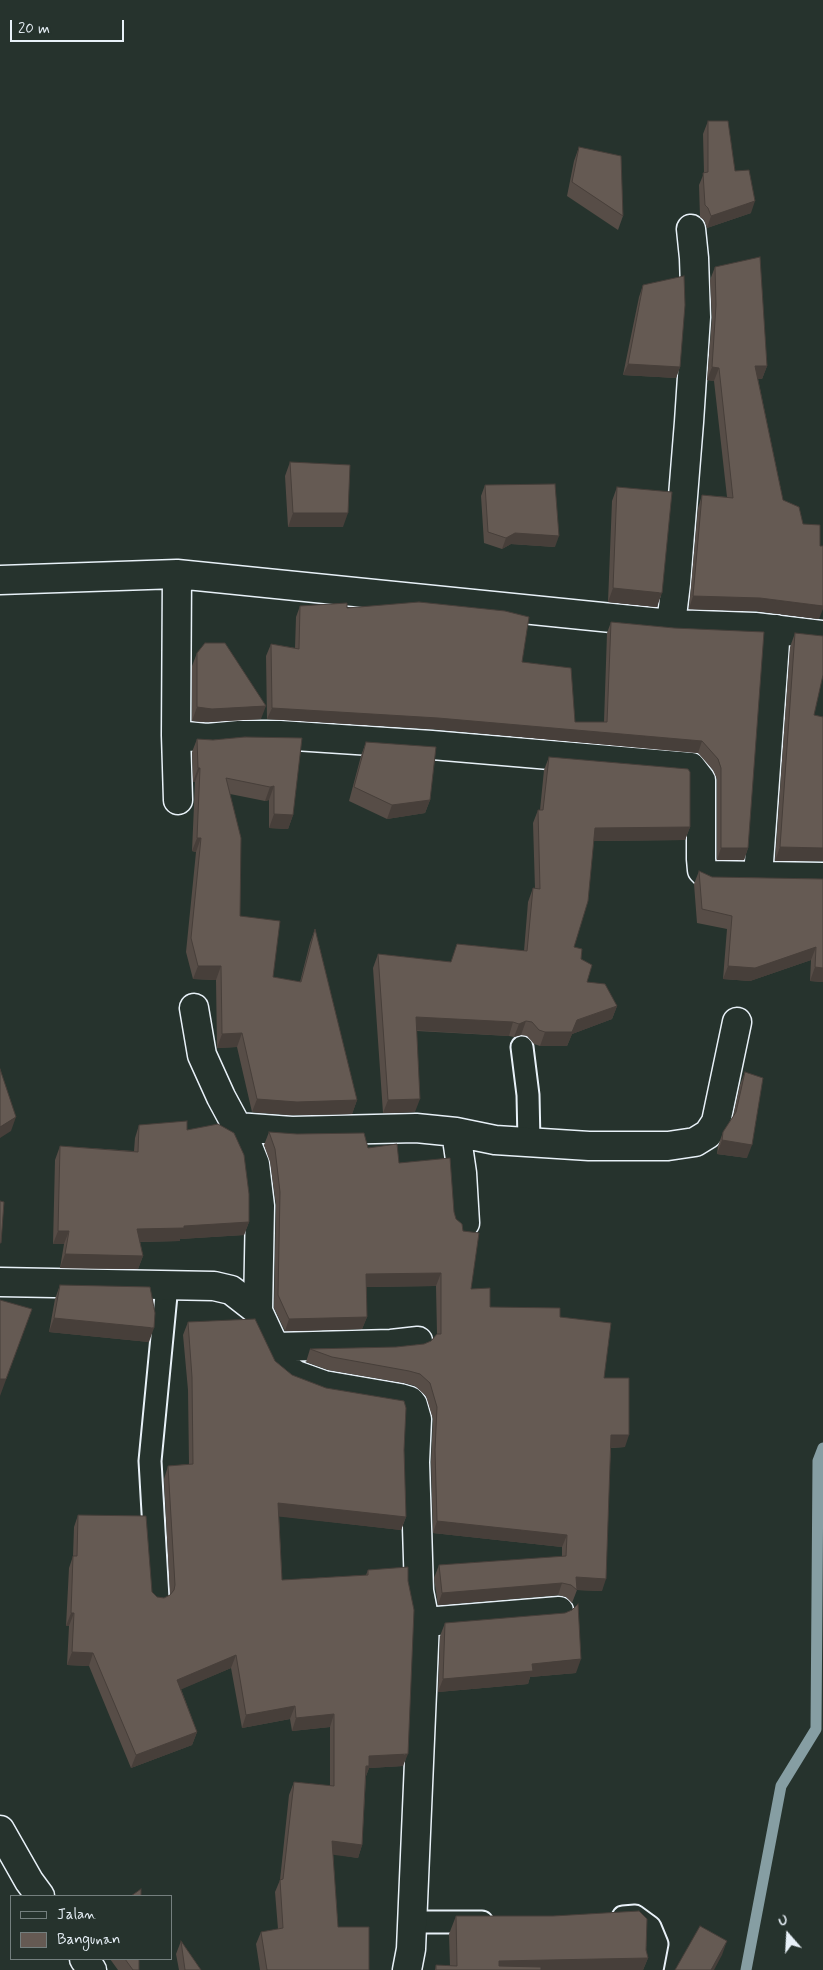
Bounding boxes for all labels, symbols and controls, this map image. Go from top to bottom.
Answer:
scale bar [12,10,126,42]
text: 20 m [18,19,50,39]
legend [10,1895,172,1960]
text: Jalan [57,1905,96,1925]
north arrow [763,1910,813,1960]
text: U [776,1911,790,1931]
text: Bangunan [57,1930,120,1950]

